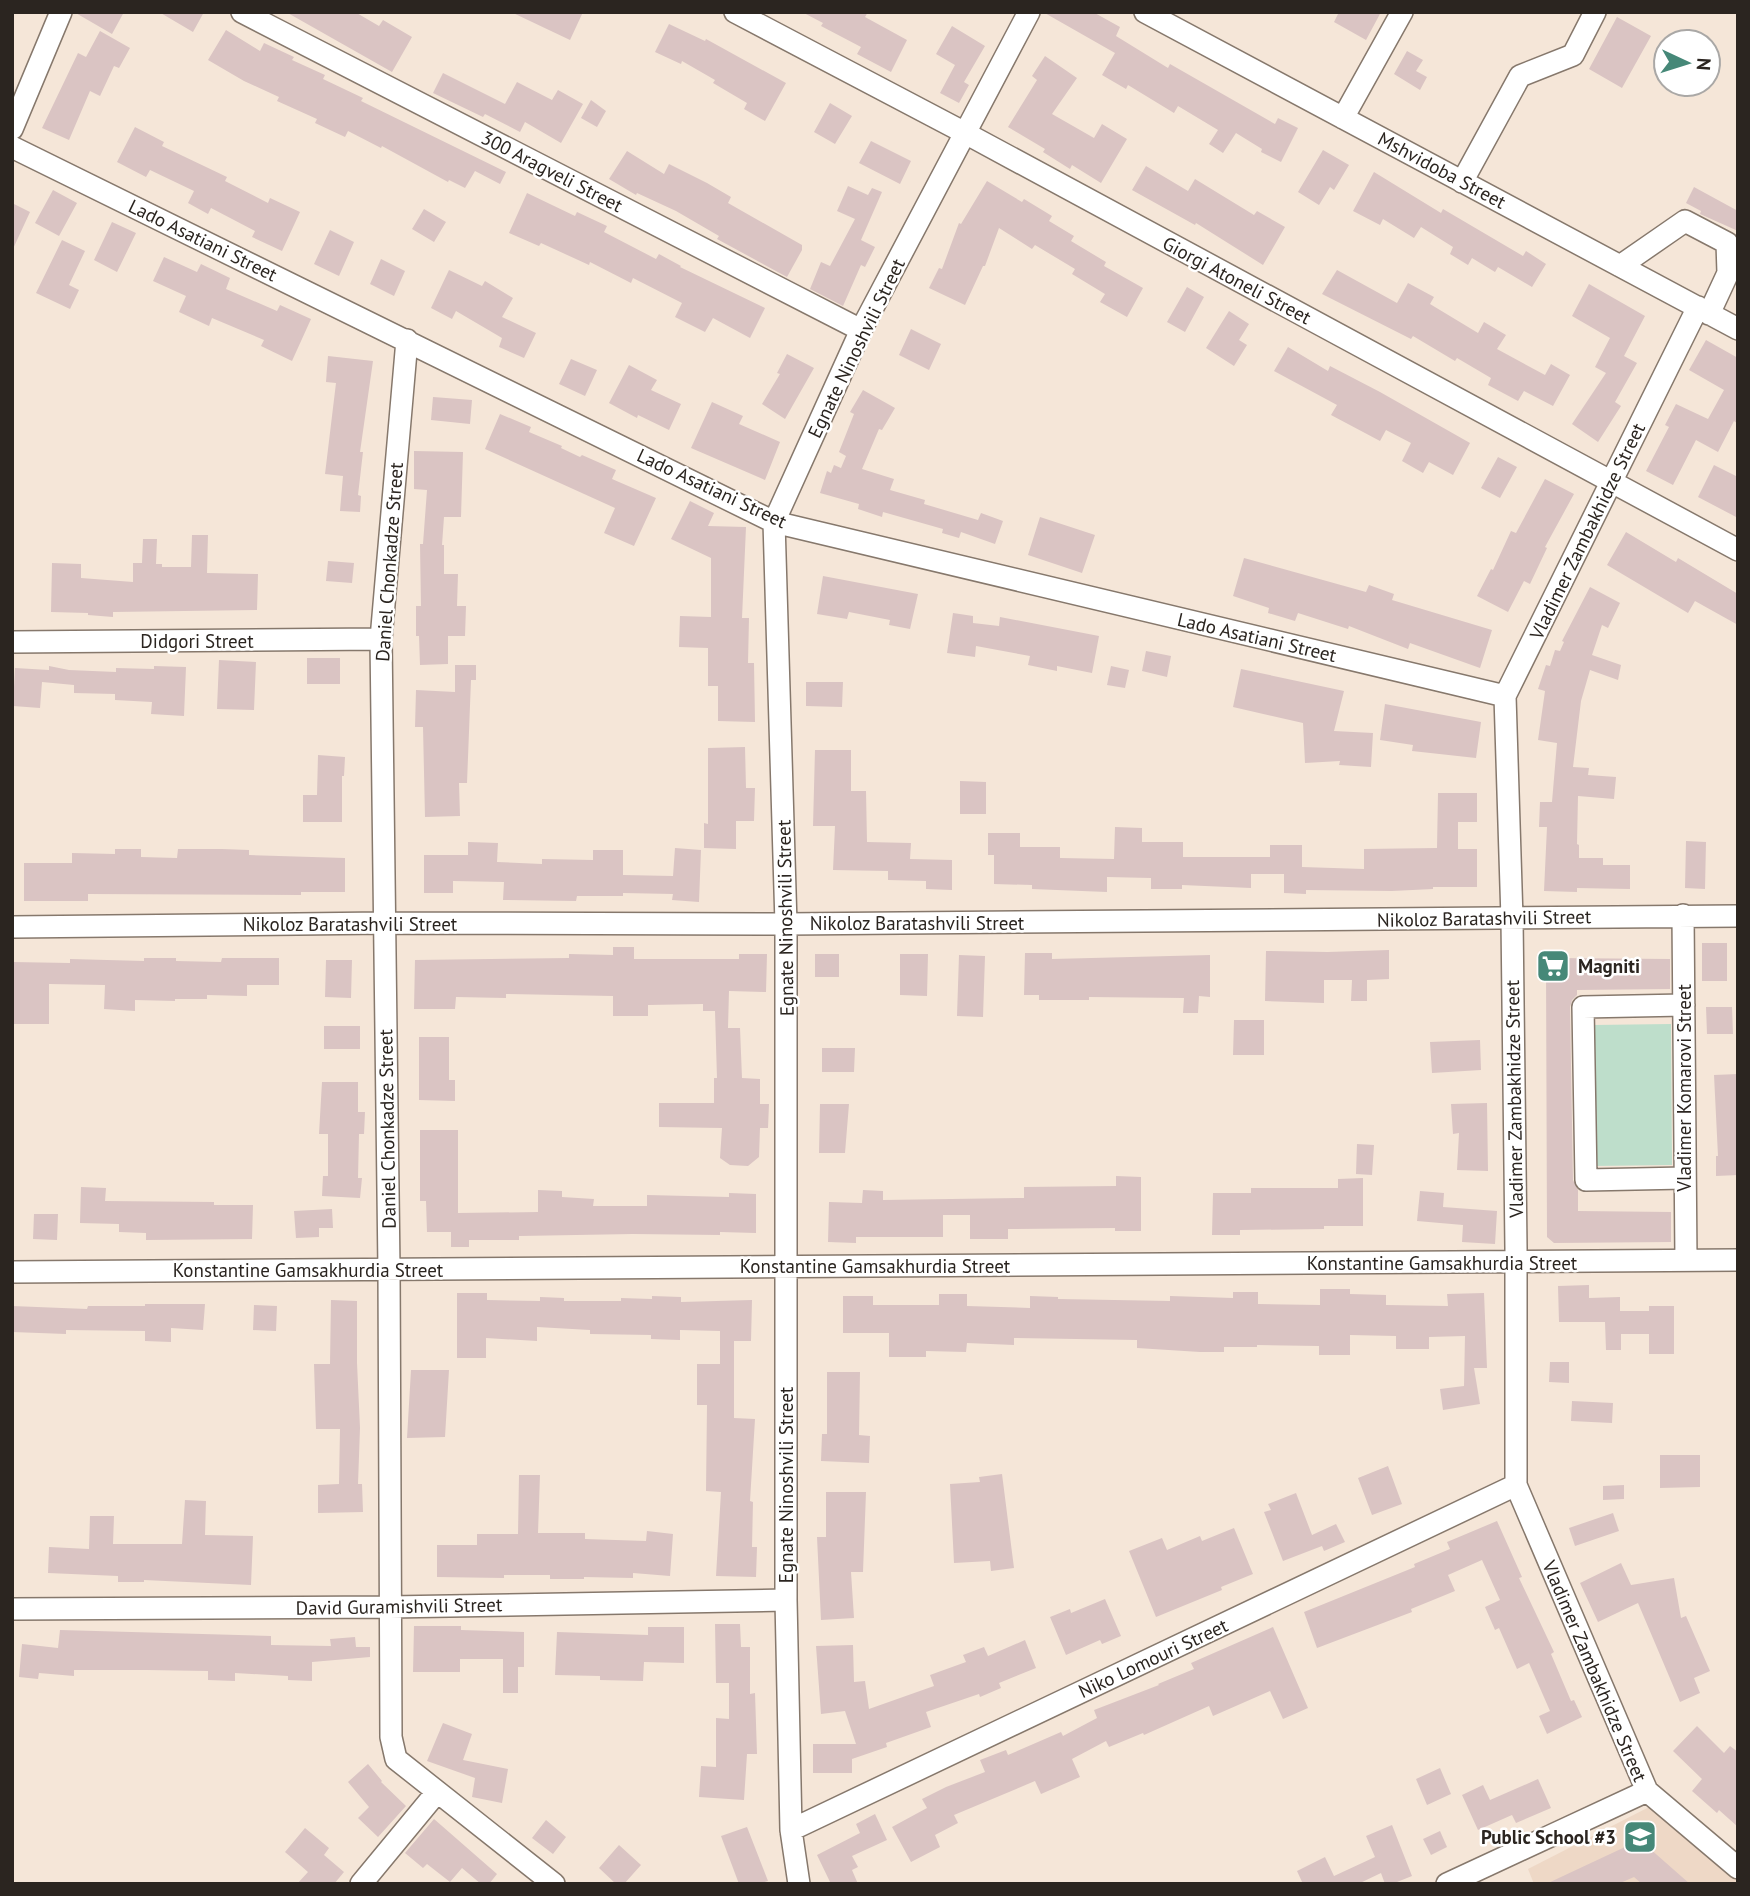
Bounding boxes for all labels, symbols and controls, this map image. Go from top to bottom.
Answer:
north arrow [1652,28,1722,98]
text: N [1692,57,1716,71]
street label: 300 Aragveli Street [477,125,627,217]
street label: Mshvidoba Street [1374,126,1511,214]
street label: Lado Asatiani Street [125,194,282,287]
street label: Giorgi Atoneli Street [1159,231,1316,330]
street label: Egnate Ninoshvili Street [802,254,910,442]
street label: Vladimer Zambakhidze Street [1524,418,1650,644]
street label: Lado Asatiani Street [633,443,791,533]
street label: Daniel Chonkadze Street [370,461,408,662]
street label: Lado Asatiani Street [1175,607,1339,667]
street label: Didgori Street [140,629,254,653]
street label: Egnate Ninoshvili Street [771,819,799,1016]
street label: Nikoloz Baratashvili Street [1377,904,1592,932]
street label: Nikoloz Baratashvili Street [810,911,1025,935]
street label: Nikoloz Baratashvili Street [243,912,458,936]
supermarket icon: Magniti [1534,947,1572,985]
place label: Magniti [1578,954,1640,978]
street label: Vladimer Zambakhidze Street [1500,979,1528,1219]
street label: Vladimer Komarovi Street [1672,984,1696,1193]
street label: Daniel Chonkadze Street [373,1028,401,1229]
street label: Konstantine Gamsakhurdia Street [1307,1251,1578,1275]
street label: Konstantine Gamsakhurdia Street [740,1254,1011,1278]
street label: Konstantine Gamsakhurdia Street [173,1258,444,1282]
street label: Egnate Ninoshvili Street [774,1386,798,1583]
street label: Vladimer Zambakhidze Street [1537,1556,1653,1786]
street label: David Guramishvili Street [296,1592,503,1620]
street label: Niko Lomouri Street [1075,1613,1232,1703]
school or university icon: Public School #3 [1621,1818,1659,1856]
place label: Public School #3 [1481,1825,1616,1849]

